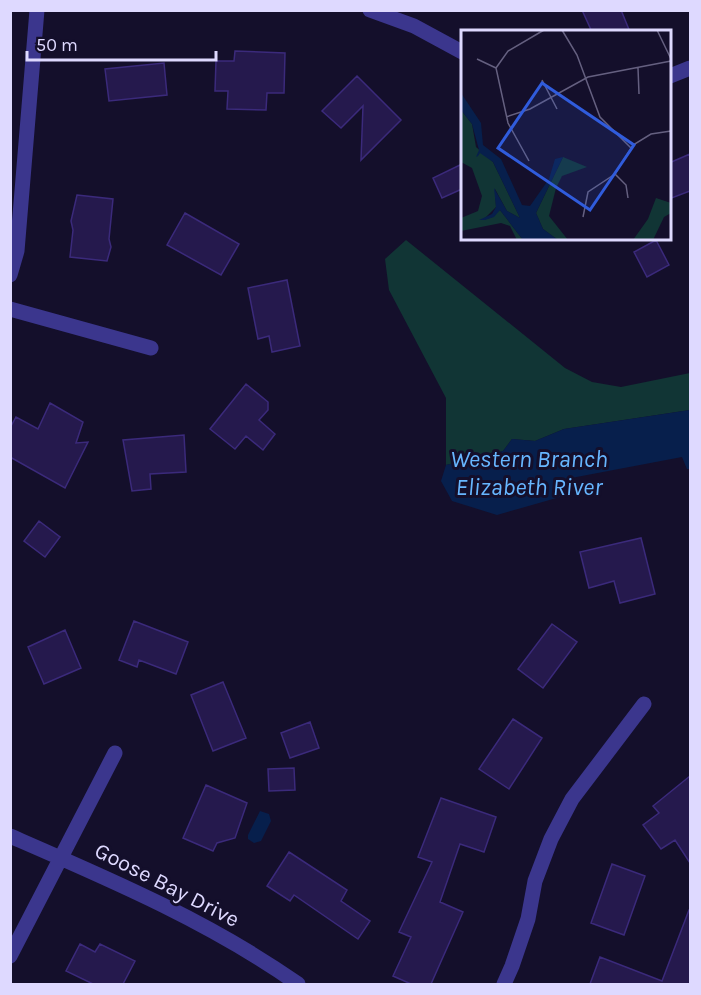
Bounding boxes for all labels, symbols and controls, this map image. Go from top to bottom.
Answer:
scale bar [27,24,216,62]
inset map [461,30,671,240]
text: 50 m [36,34,78,56]
water label: Western Branch Elizabeth River [450,445,608,501]
street label: Goose Bay Drive [90,837,244,933]

